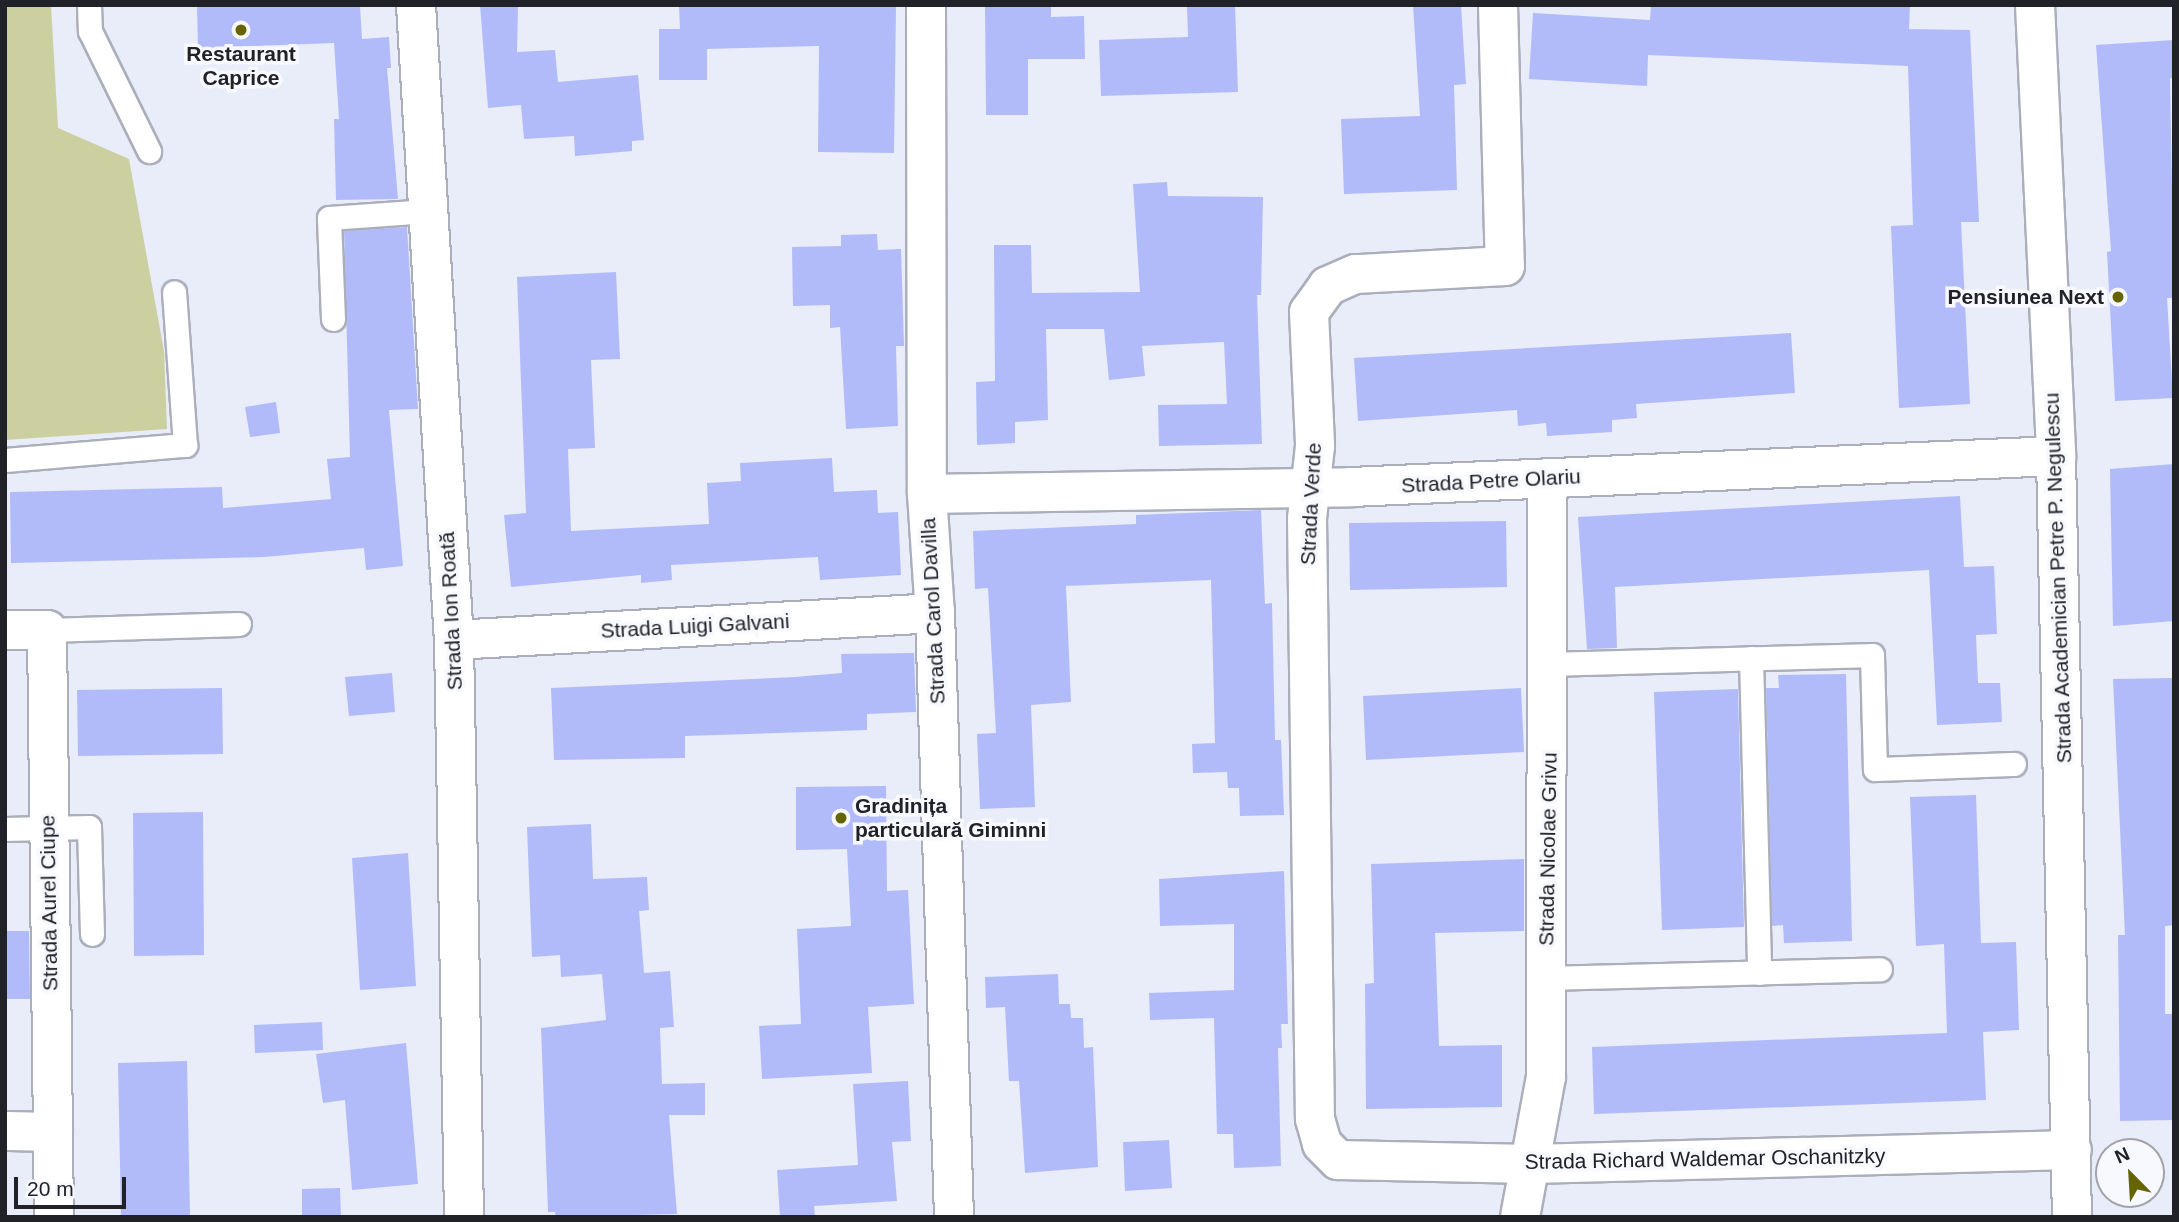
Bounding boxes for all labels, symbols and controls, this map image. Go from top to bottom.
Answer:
marker: Restaurant Caprice [233,22,249,38]
place label: Restaurant Caprice [186,41,296,91]
place label: Pensiunea Next [1948,284,2104,310]
marker: Pensiunea Next [2110,289,2126,305]
street label: Strada Academician Petre P. Negulescu [2039,392,2077,764]
street label: Strada Verde [1295,442,1327,566]
street label: Strada Petre Olariu [1401,464,1581,498]
street label: Strada Carol Davilla [916,517,950,705]
street label: Strada Ion Roată [434,531,468,691]
street label: Strada Luigi Galvani [600,608,790,644]
street label: Strada Nicolae Grivu [1534,752,1562,946]
place label: Gradinița particulară Giminni [855,793,1046,843]
marker: Gradinița particulară Giminni [833,810,849,826]
street label: Strada Aurel Ciupe [35,814,63,992]
north arrow [2095,1138,2165,1208]
street label: Strada Richard Waldemar Oschanitzky [1524,1143,1886,1175]
text: N [2112,1143,2133,1168]
scale bar [18,1162,130,1206]
text: 20 m [27,1177,74,1200]

